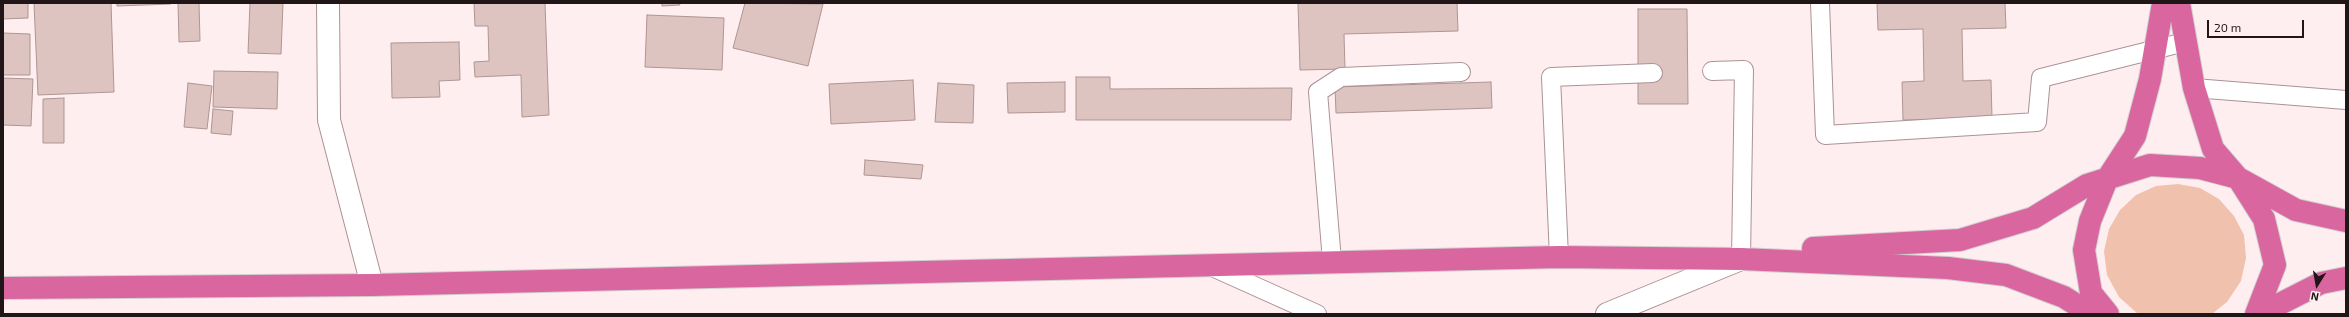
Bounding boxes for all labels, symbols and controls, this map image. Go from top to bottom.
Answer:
scale bar [2209,12,2306,38]
text: 20 m [2214,20,2241,34]
north arrow [2297,265,2337,305]
text: N [2309,290,2320,304]

